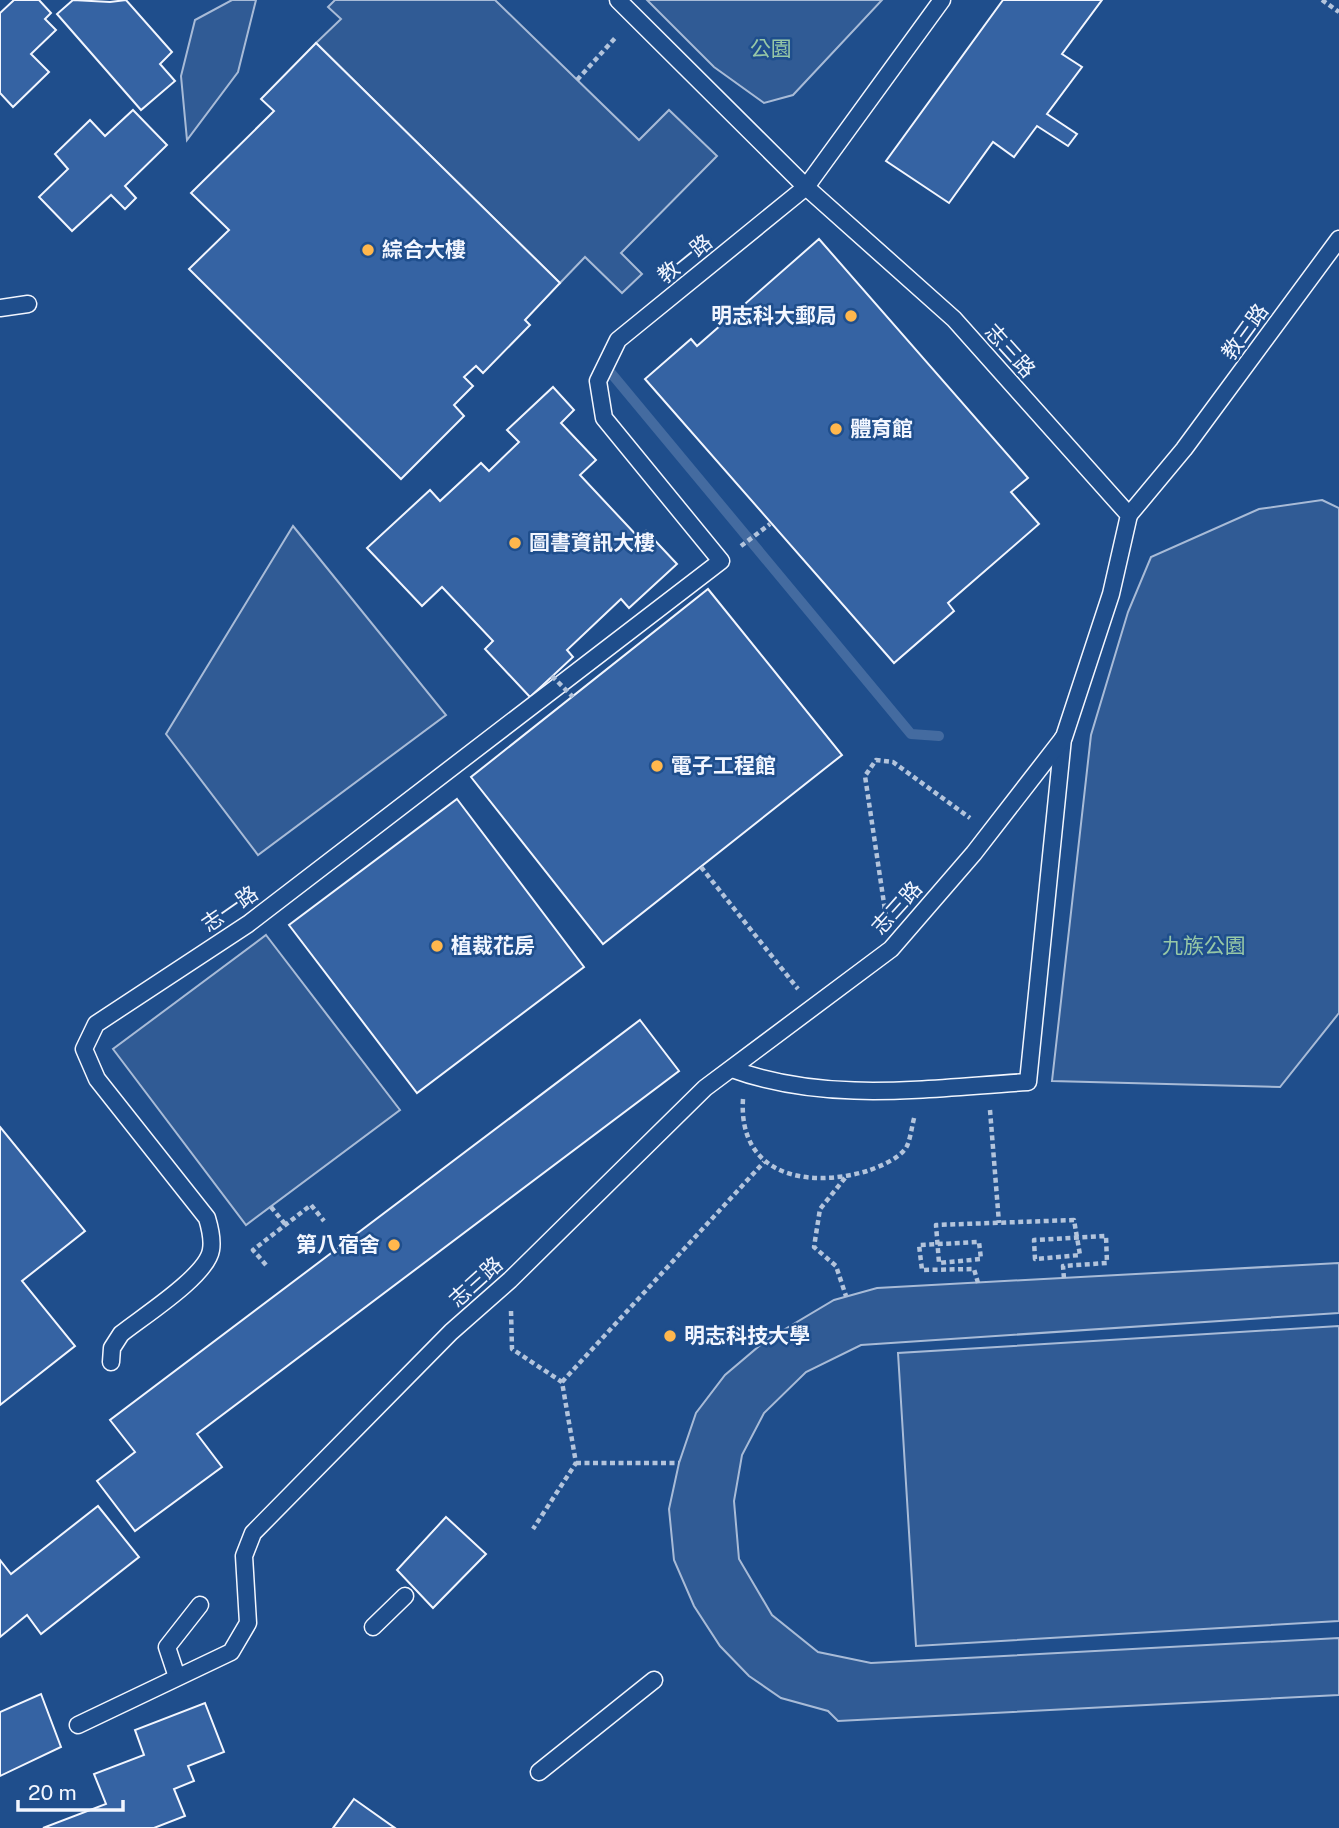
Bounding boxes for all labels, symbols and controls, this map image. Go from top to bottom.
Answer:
park label: 公園 [750,36,792,61]
street label: 教一路 [652,229,717,288]
place label: 綜合大樓 [382,237,466,262]
marker: 綜合大樓 [360,242,376,258]
street label: 教三路 [1216,299,1273,365]
place label: 明志科大郵局 [711,303,837,328]
marker: 明志科大郵局 [843,308,859,324]
street label: 志三路 [980,319,1041,382]
place label: 體育館 [850,416,913,441]
marker: 體育館 [828,421,844,437]
place label: 圖書資訊大樓 [529,530,655,555]
marker: 圖書資訊大樓 [507,535,523,551]
place label: 電子工程館 [671,753,776,778]
marker: 電子工程館 [649,758,665,774]
street label: 志三路 [866,876,927,939]
street label: 志一路 [197,880,263,937]
place label: 植裁花房 [451,933,535,958]
park label: 九族公園 [1162,933,1246,958]
marker: 植裁花房 [429,938,445,954]
place label: 第八宿舍 [296,1232,380,1257]
marker: 第八宿舍 [386,1237,402,1253]
street label: 志三路 [444,1251,507,1312]
place label: 明志科技大學 [684,1323,810,1348]
marker: 明志科技大學 [662,1328,678,1344]
scale bar [18,1769,122,1813]
text: 20 m [28,1780,77,1805]

